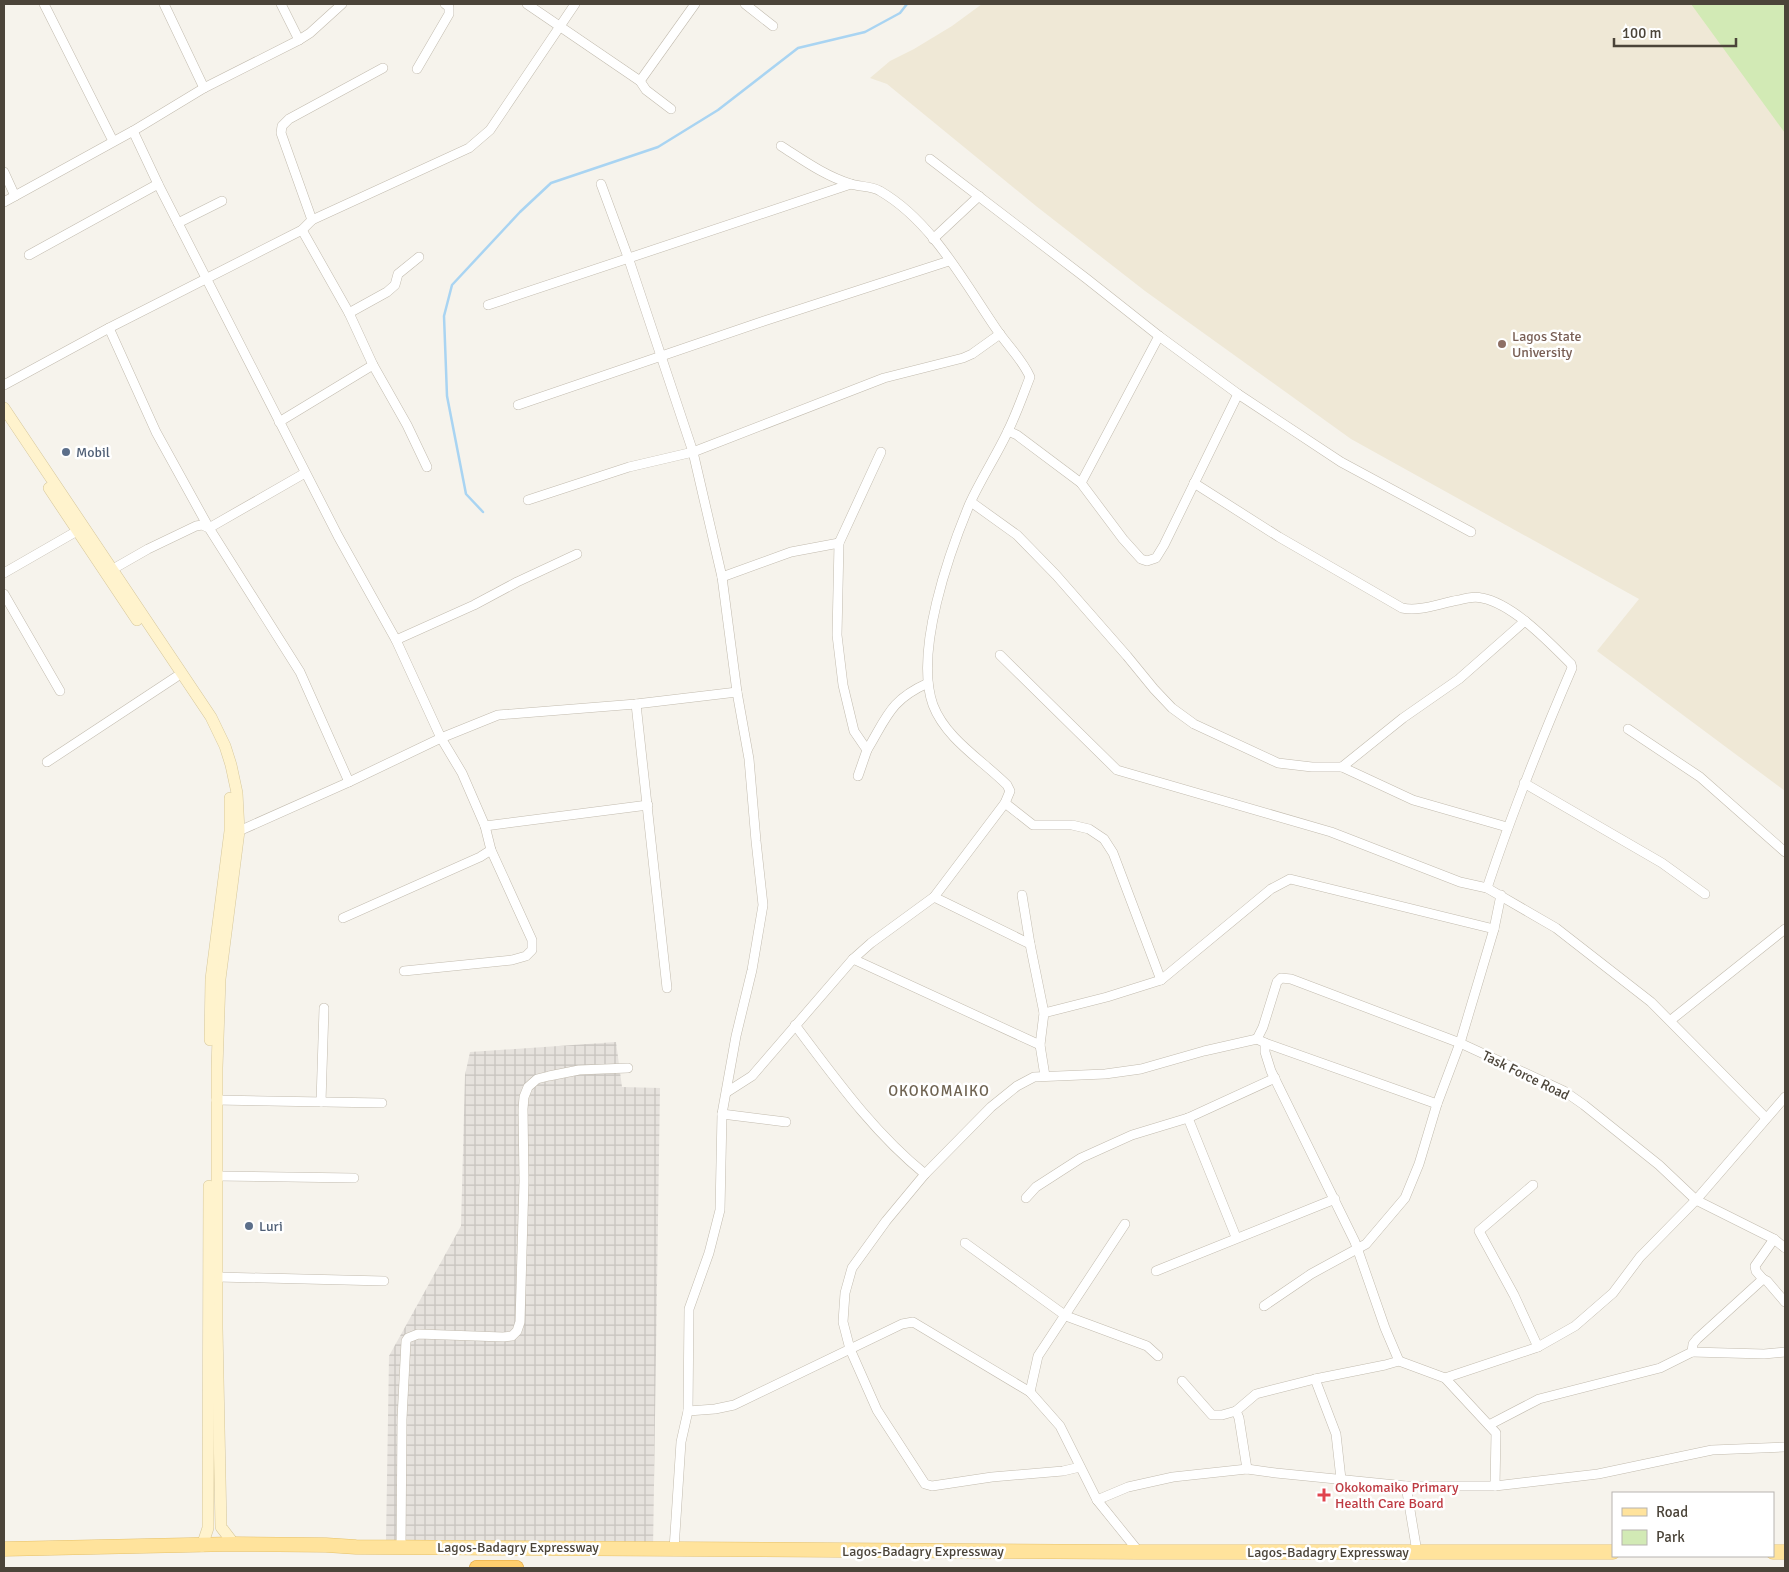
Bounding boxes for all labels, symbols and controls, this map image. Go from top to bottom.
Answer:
scale bar [1614,15,1736,47]
text: 100 m [1622,24,1662,42]
place label: Lagos State University [1512,328,1582,361]
marker: Lagos State University [1496,338,1508,350]
place label: Mobil [76,444,110,461]
marker: Mobil [60,446,72,458]
street label: Task Force Road [1479,1047,1572,1104]
district label: OKOKOMAIKO [888,1082,990,1100]
place label: Luri [259,1218,283,1235]
marker: Luri [243,1220,255,1232]
place label: Okokomaiko Primary Health Care Board [1335,1479,1459,1512]
marker: Okokomaiko Primary Health Care Board [1317,1488,1331,1502]
legend [1612,1492,1774,1557]
text: Road [1656,1503,1688,1521]
text: Park [1656,1528,1685,1546]
street label: Lagos-Badagry Expressway [437,1539,599,1556]
street label: Lagos-Badagry Expressway [842,1543,1004,1560]
street label: Lagos-Badagry Expressway [1247,1544,1409,1561]

